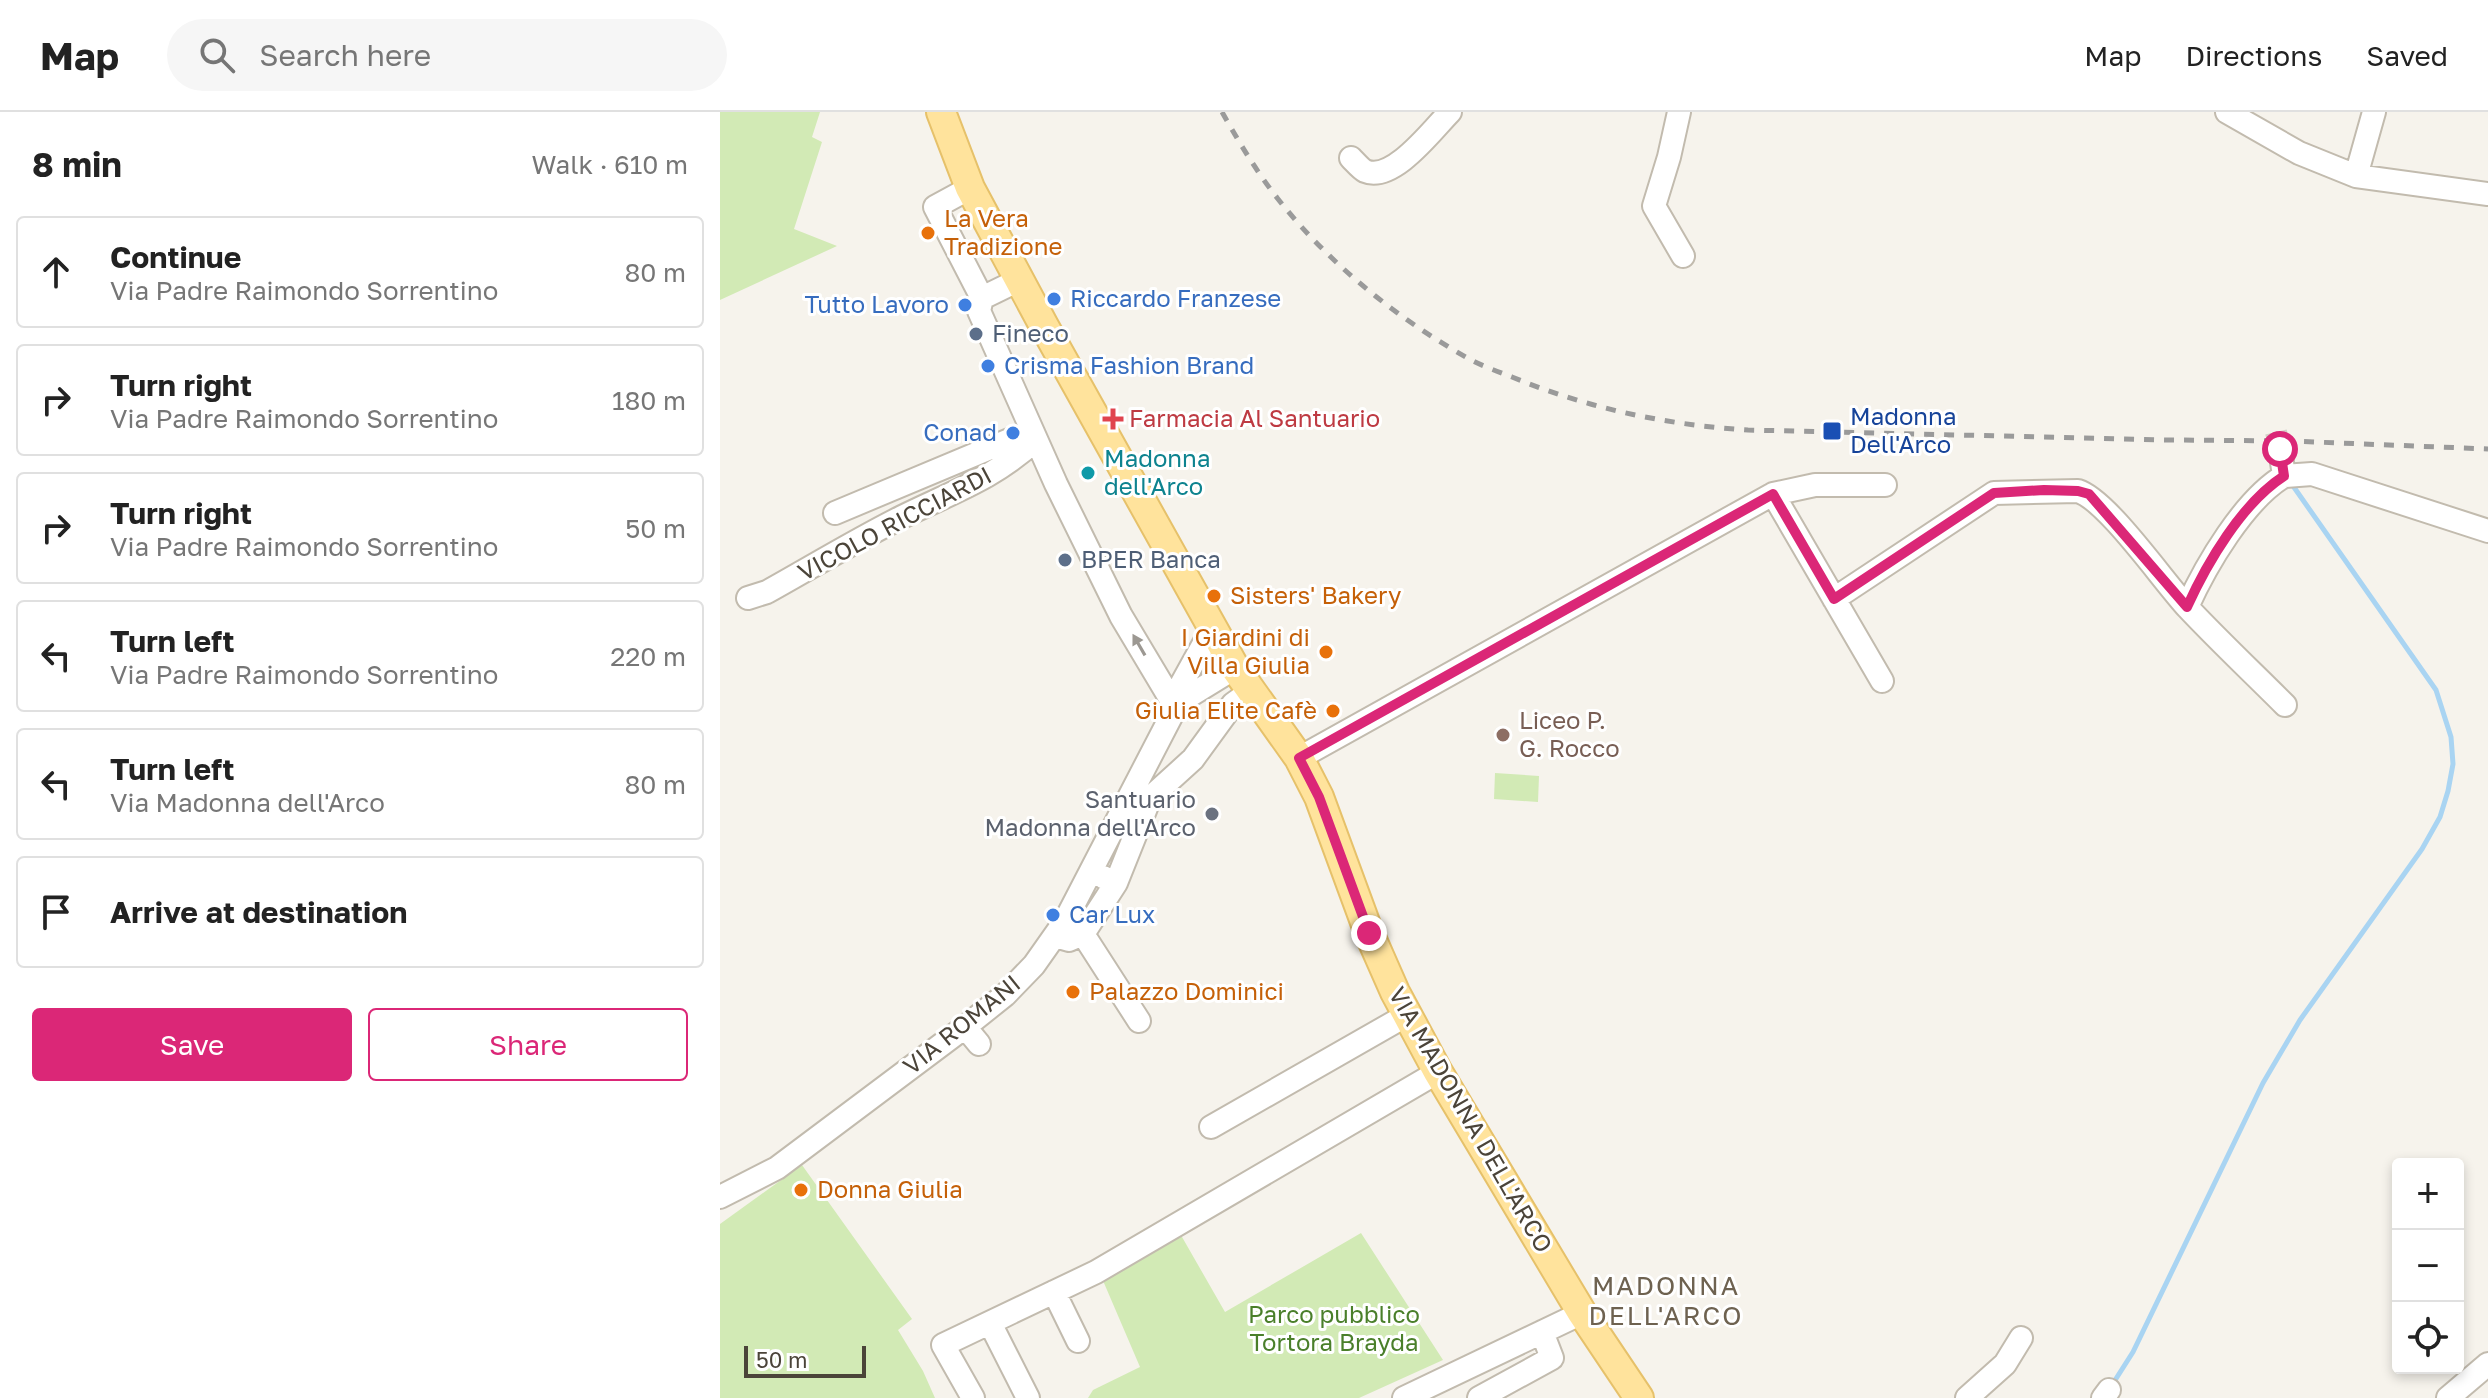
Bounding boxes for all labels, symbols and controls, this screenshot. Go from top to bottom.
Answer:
search box [167,19,727,91]
text: Map [40,33,119,78]
icon: search [195,33,239,77]
text: Search here [259,37,431,73]
text: Map [2084,39,2141,72]
text: Directions [2185,39,2322,72]
text: Saved [2366,39,2448,72]
text: 8 min [32,144,122,184]
text: Walk · 610 m [532,149,688,180]
place label: La Vera Tradizione [944,203,1062,260]
marker: La Vera Tradizione [919,224,937,242]
text: Continue [110,239,241,275]
icon: ahead [34,250,78,294]
text: 80 m [625,257,686,288]
text: Via Padre Raimondo Sorrentino [110,275,498,306]
place label: Riccardo Franzese [1070,283,1281,312]
place label: Tutto Lavoro [805,289,949,318]
marker: Riccardo Franzese [1045,290,1063,308]
marker: Tutto Lavoro [956,296,974,314]
place label: Fineco [992,318,1069,347]
marker: Fineco [967,325,985,343]
place label: Crisma Fashion Brand [1004,350,1254,379]
marker: Crisma Fashion Brand [979,357,997,375]
text: Turn right [110,367,252,403]
icon: right [34,378,78,422]
text: 180 m [612,385,686,416]
place label: Madonna Dell'Arco [1850,401,1956,458]
text: Via Padre Raimondo Sorrentino [110,403,498,434]
place label: Farmacia Al Santuario [1129,403,1380,432]
marker: Farmacia Al Santuario [1104,410,1122,428]
place label: Conad [923,417,997,446]
marker: Madonna Dell'Arco [1821,420,1843,442]
marker: Conad [1004,424,1022,442]
route start [2262,431,2298,467]
place label: Madonna dell'Arco [1104,443,1210,500]
street label: VICOLO RICCIARDI [793,459,996,586]
marker: Madonna dell'Arco [1079,464,1097,482]
text: Turn right [110,495,252,531]
icon: right [34,506,78,550]
text: 50 m [625,513,686,544]
text: Via Padre Raimondo Sorrentino [110,531,498,562]
place label: BPER Banca [1081,544,1221,573]
marker: BPER Banca [1056,551,1074,569]
place label: Sisters' Bakery [1230,580,1402,609]
marker: Sisters' Bakery [1205,587,1223,605]
place label: I Giardini di Villa Giulia [1181,622,1310,679]
text: Turn left [110,623,235,659]
icon: left [34,634,78,678]
one-way arrow [1132,634,1146,656]
text: 220 m [610,641,686,672]
marker: I Giardini di Villa Giulia [1317,643,1335,661]
text: Via Padre Raimondo Sorrentino [110,659,498,690]
place label: Giulia Elite Cafè [1135,695,1317,724]
marker: Giulia Elite Cafè [1324,702,1342,720]
place label: Liceo P. G. Rocco [1519,705,1620,762]
marker: Liceo P. G. Rocco [1494,726,1512,744]
text: Turn left [110,751,235,787]
icon: left [34,762,78,806]
text: 80 m [625,769,686,800]
place label: Santuario Madonna dell'Arco [984,784,1196,841]
text: Via Madonna dell'Arco [110,787,385,818]
marker: Santuario Madonna dell'Arco [1203,805,1221,823]
icon: arrive [34,890,78,934]
text: Arrive at destination [110,894,407,930]
place label: Car Lux [1069,899,1155,928]
marker: Car Lux [1044,906,1062,924]
route end [1351,915,1387,951]
street label: VIA ROMANI [897,968,1025,1080]
place label: Palazzo Dominici [1089,976,1284,1005]
street label: VIA MADONNA DELL'ARCO [1383,981,1559,1257]
marker: Palazzo Dominici [1064,983,1082,1001]
button: Save [32,1008,352,1081]
button: Share [368,1008,688,1081]
map controls [2392,1158,2464,1374]
button: + [2392,1158,2464,1230]
place label: Donna Giulia [817,1174,963,1203]
marker: Donna Giulia [792,1181,810,1199]
button: − [2392,1230,2464,1302]
district label: MADONNA DELL'ARCO [1589,1270,1743,1331]
park label: Parco pubblico Tortora Brayda [1248,1299,1420,1356]
button: locate [2392,1302,2464,1374]
scale bar [744,1342,866,1378]
text: 50 m [756,1346,807,1373]

